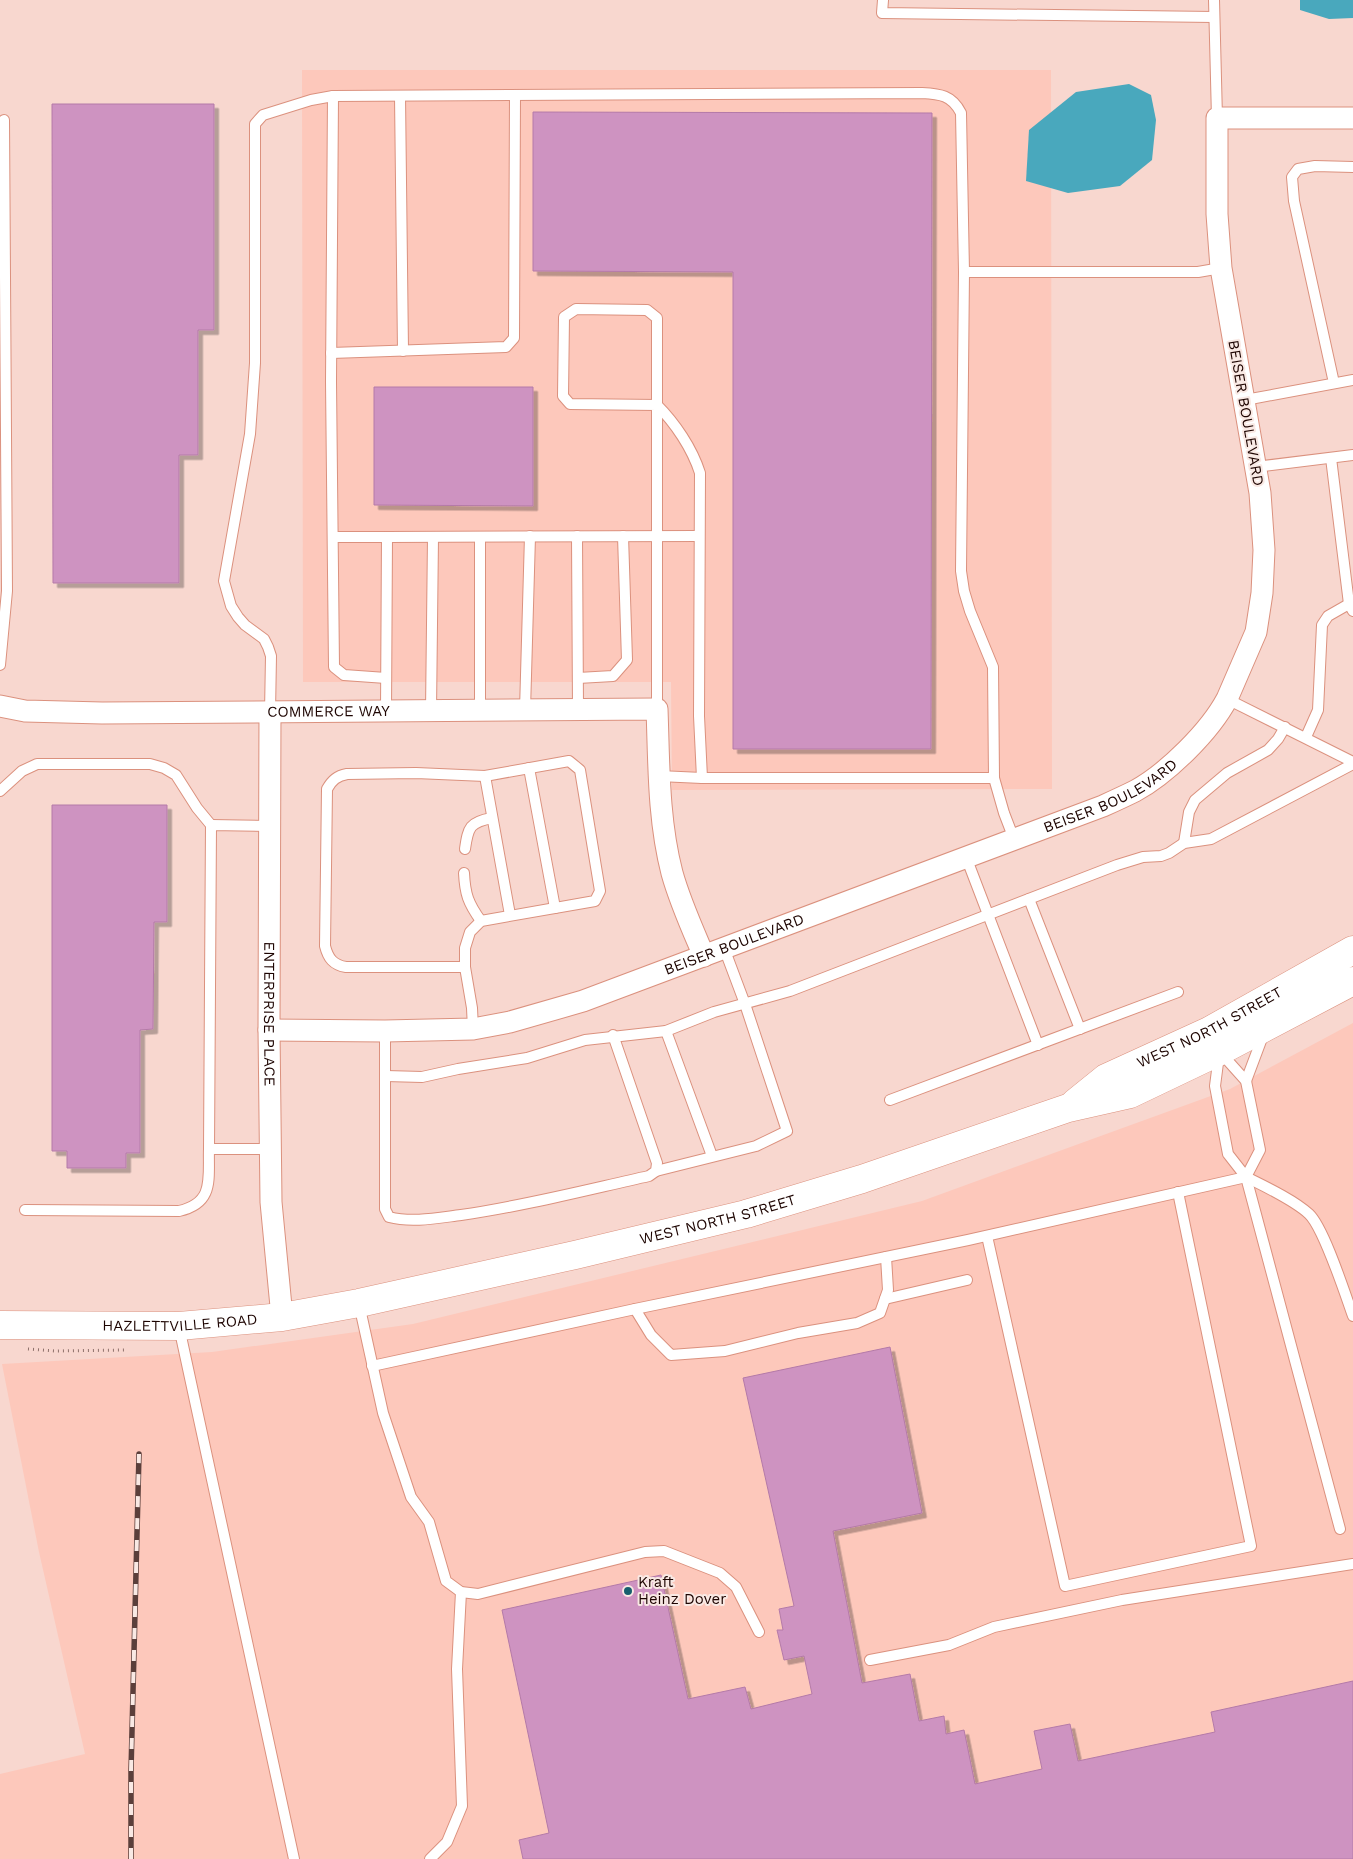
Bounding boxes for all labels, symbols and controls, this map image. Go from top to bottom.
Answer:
street label: BEISER BOULEVARD [1224,339,1268,487]
street label: COMMERCE WAY [267,702,390,721]
street label: BEISER BOULEVARD [1041,755,1181,837]
street label: BEISER BOULEVARD [662,910,806,979]
street label: ENTERPRISE PLACE [260,942,279,1086]
street label: WEST NORTH STREET [1134,983,1285,1072]
street label: WEST NORTH STREET [638,1191,798,1248]
street label: HAZLETTVILLE ROAD [102,1310,258,1335]
place label: Kraft Heinz Dover [638,1573,726,1608]
marker: Kraft Heinz Dover [622,1585,634,1597]

